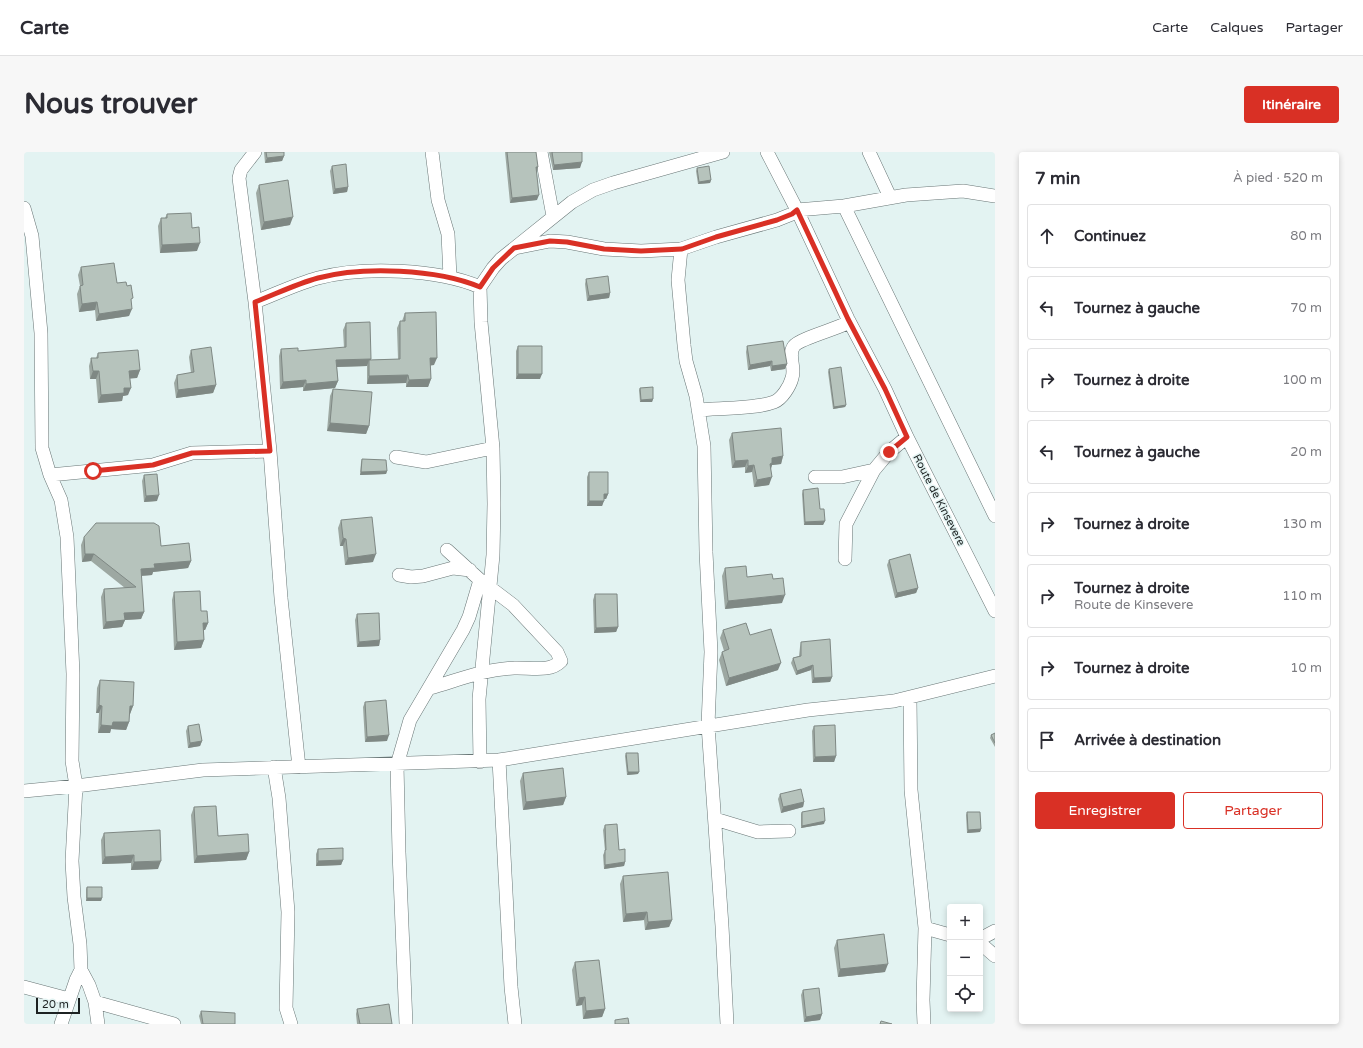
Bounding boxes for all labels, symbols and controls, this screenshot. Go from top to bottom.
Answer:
text: Carte [20,17,69,39]
text: Carte [1152,19,1188,36]
text: Calques [1210,19,1263,36]
text: Partager [1285,19,1343,36]
button: Itinéraire [1244,86,1339,123]
text: Nous trouver [24,87,197,121]
text: 7 min [1035,168,1080,189]
text: À pied · 520 m [1233,170,1323,186]
icon: ahead [1036,225,1058,247]
text: Continuez [1074,227,1146,245]
text: 80 m [1290,228,1322,244]
icon: left [1036,297,1058,319]
text: Tournez à gauche [1074,299,1200,317]
text: 70 m [1290,300,1322,316]
icon: right [1036,369,1058,391]
text: Tournez à droite [1074,371,1189,389]
text: 100 m [1282,372,1322,388]
icon: left [1036,441,1058,463]
route end [880,443,898,461]
text: Tournez à gauche [1074,443,1200,461]
text: 20 m [1290,444,1322,460]
street label: Route de Kinsevere [910,452,968,548]
route start [84,462,102,480]
icon: right [1036,513,1058,535]
text: Tournez à droite [1074,515,1189,533]
text: 130 m [1282,516,1322,532]
text: Tournez à droite [1074,579,1189,597]
icon: right [1036,585,1058,607]
text: 110 m [1282,588,1322,604]
text: Route de Kinsevere [1074,597,1193,613]
icon: right [1036,657,1058,679]
text: Tournez à droite [1074,659,1189,677]
text: 10 m [1290,660,1322,676]
icon: arrive [1036,729,1058,751]
text: Arrivée à destination [1074,731,1221,749]
button: Enregistrer [1035,792,1175,829]
button: Partager [1183,792,1323,829]
map controls [947,904,983,1012]
button: + [947,904,983,940]
button: − [947,940,983,976]
button: locate [947,976,983,1012]
scale bar [36,996,80,1015]
text: 20 m [42,998,69,1011]

